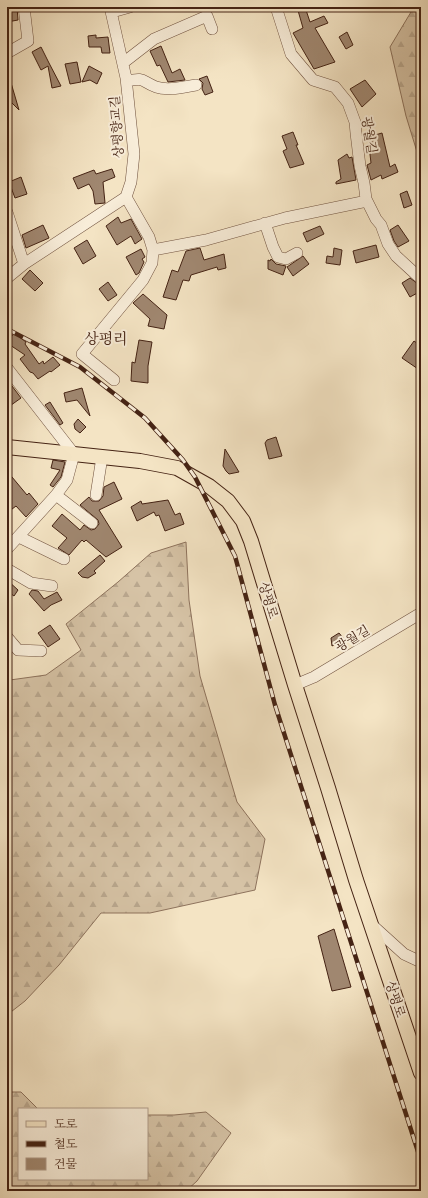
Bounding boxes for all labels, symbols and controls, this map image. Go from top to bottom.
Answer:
street label: 상평향교길 [107,95,127,159]
street label: 광월길 [358,115,380,155]
district label: 상평리 [84,330,128,349]
street label: 상평로 [255,580,281,621]
street label: 광월길 [332,622,373,655]
street label: 상평로 [382,979,409,1020]
legend [18,1108,148,1180]
text: 도로 [54,1117,78,1132]
text: 철도 [54,1137,78,1152]
text: 건물 [54,1157,78,1172]

